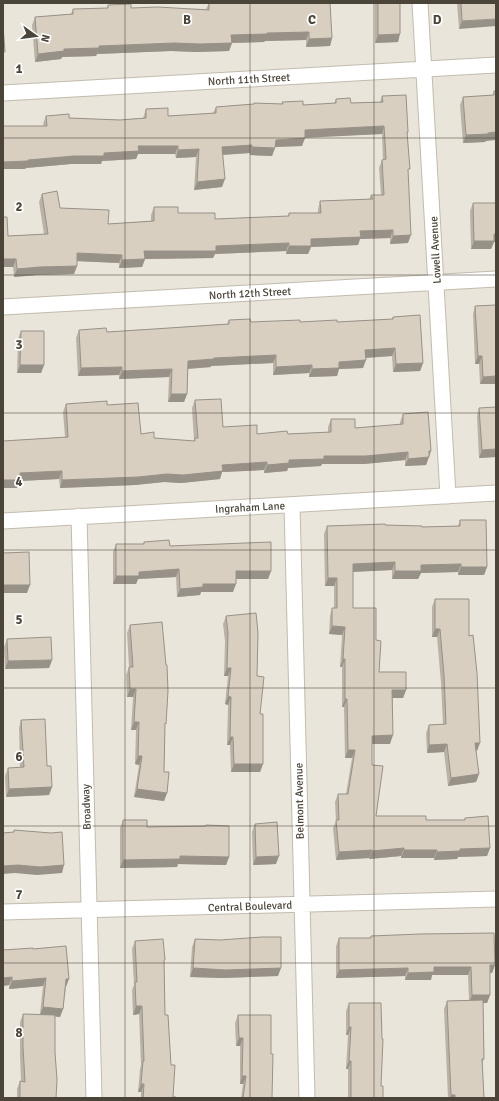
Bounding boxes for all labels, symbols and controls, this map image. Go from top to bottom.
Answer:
text: B [183,12,191,28]
text: C [308,12,316,28]
text: D [433,12,442,28]
north arrow [16,16,56,56]
text: N [38,33,52,44]
text: 1 [15,61,23,77]
street label: North 11th Street [207,71,291,88]
text: 2 [15,199,23,215]
street label: Lowell Avenue [427,216,444,284]
street label: North 12th Street [208,285,292,302]
text: 3 [15,337,23,353]
text: 4 [15,474,23,490]
street label: Ingraham Lane [215,499,285,516]
text: 5 [15,612,23,628]
text: 6 [15,749,23,765]
street label: Belmont Avenue [292,763,307,839]
street label: Broadway [79,783,94,830]
text: 7 [15,887,23,903]
street label: Central Boulevard [208,899,293,914]
text: 8 [15,1025,23,1041]

